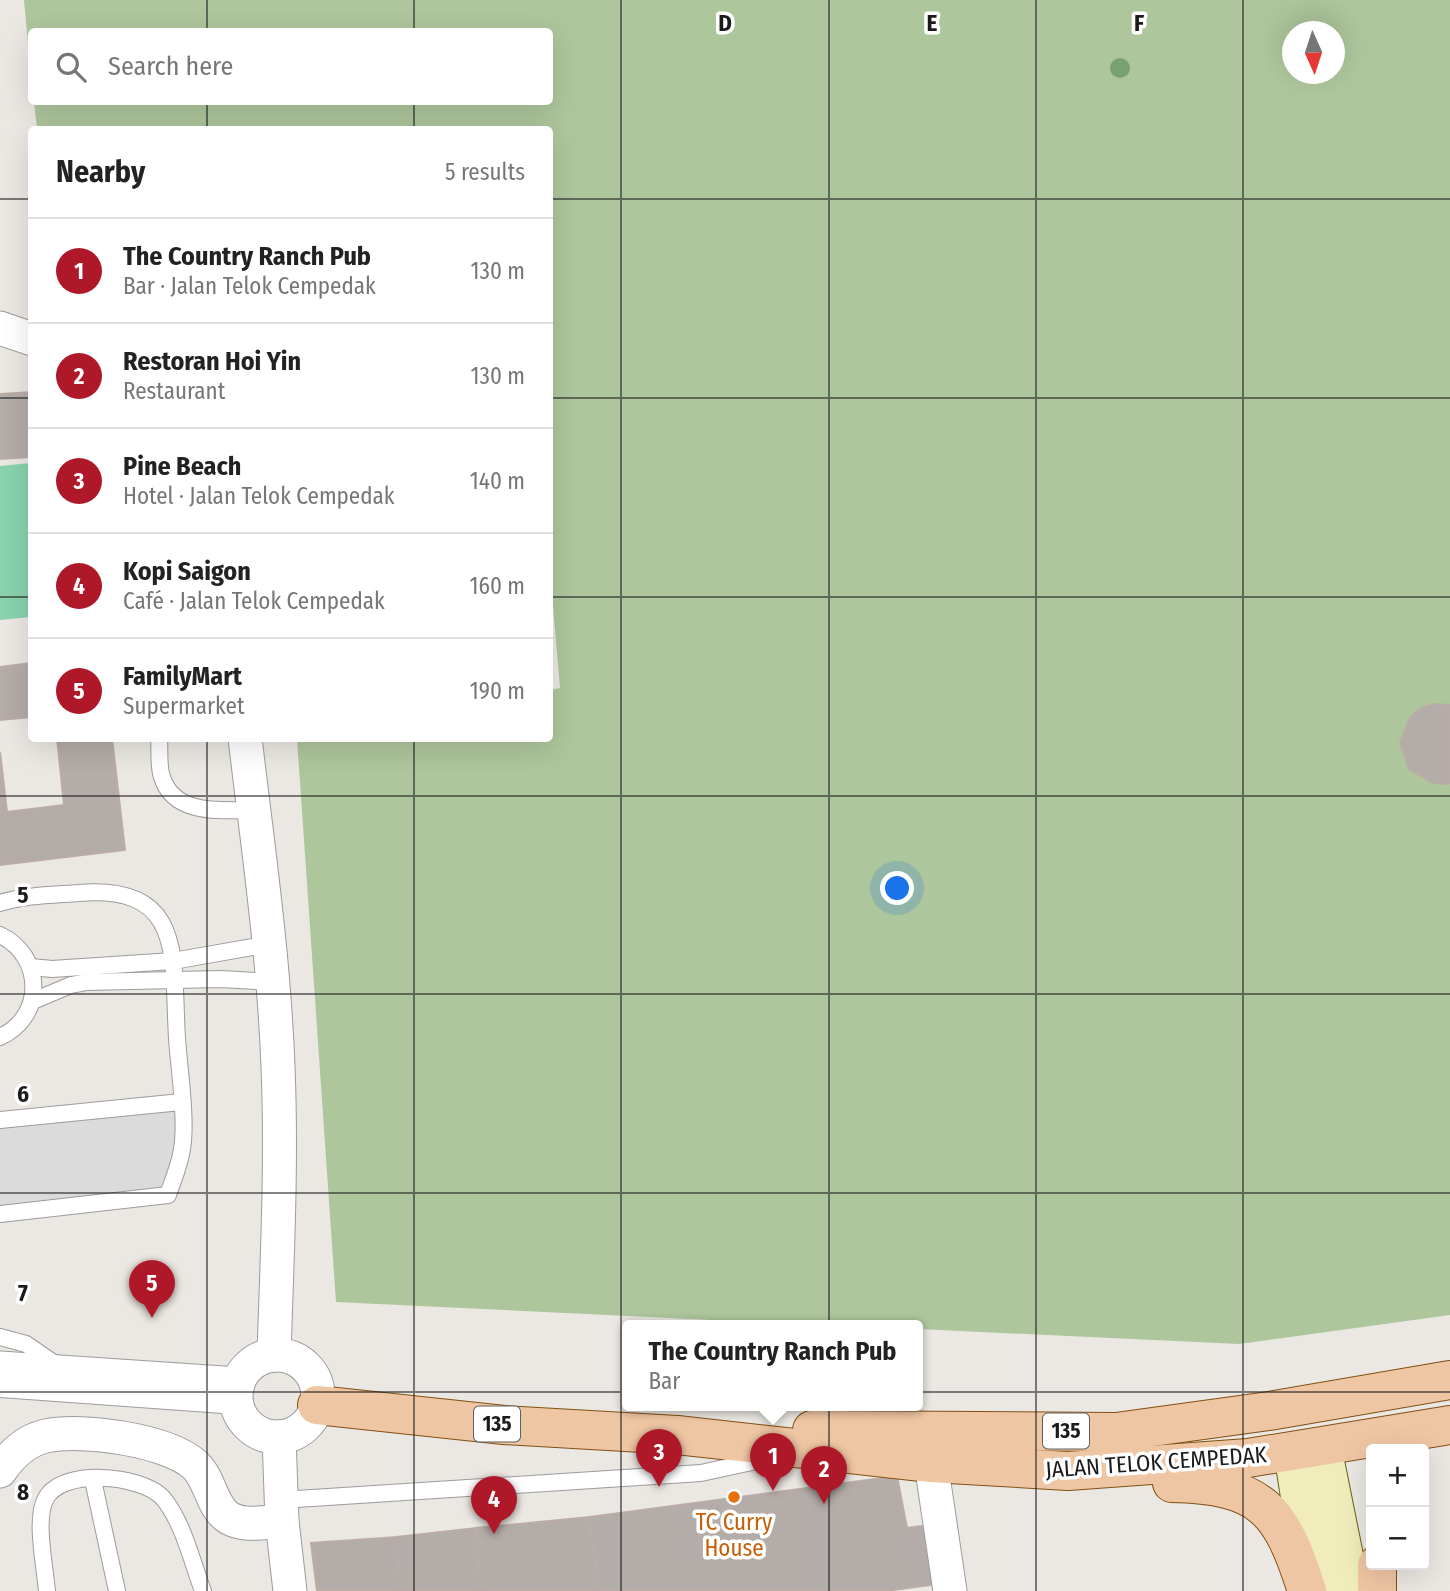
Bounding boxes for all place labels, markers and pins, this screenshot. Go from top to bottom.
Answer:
pin: 5 [129,1260,175,1318]
pin: 3 [636,1429,682,1487]
pin: 1 [750,1433,796,1491]
pin: 2 [801,1446,847,1504]
pin: 4 [471,1476,517,1534]
marker: TC Curry House [726,1489,742,1505]
place label: TC Curry House [696,1508,773,1562]

